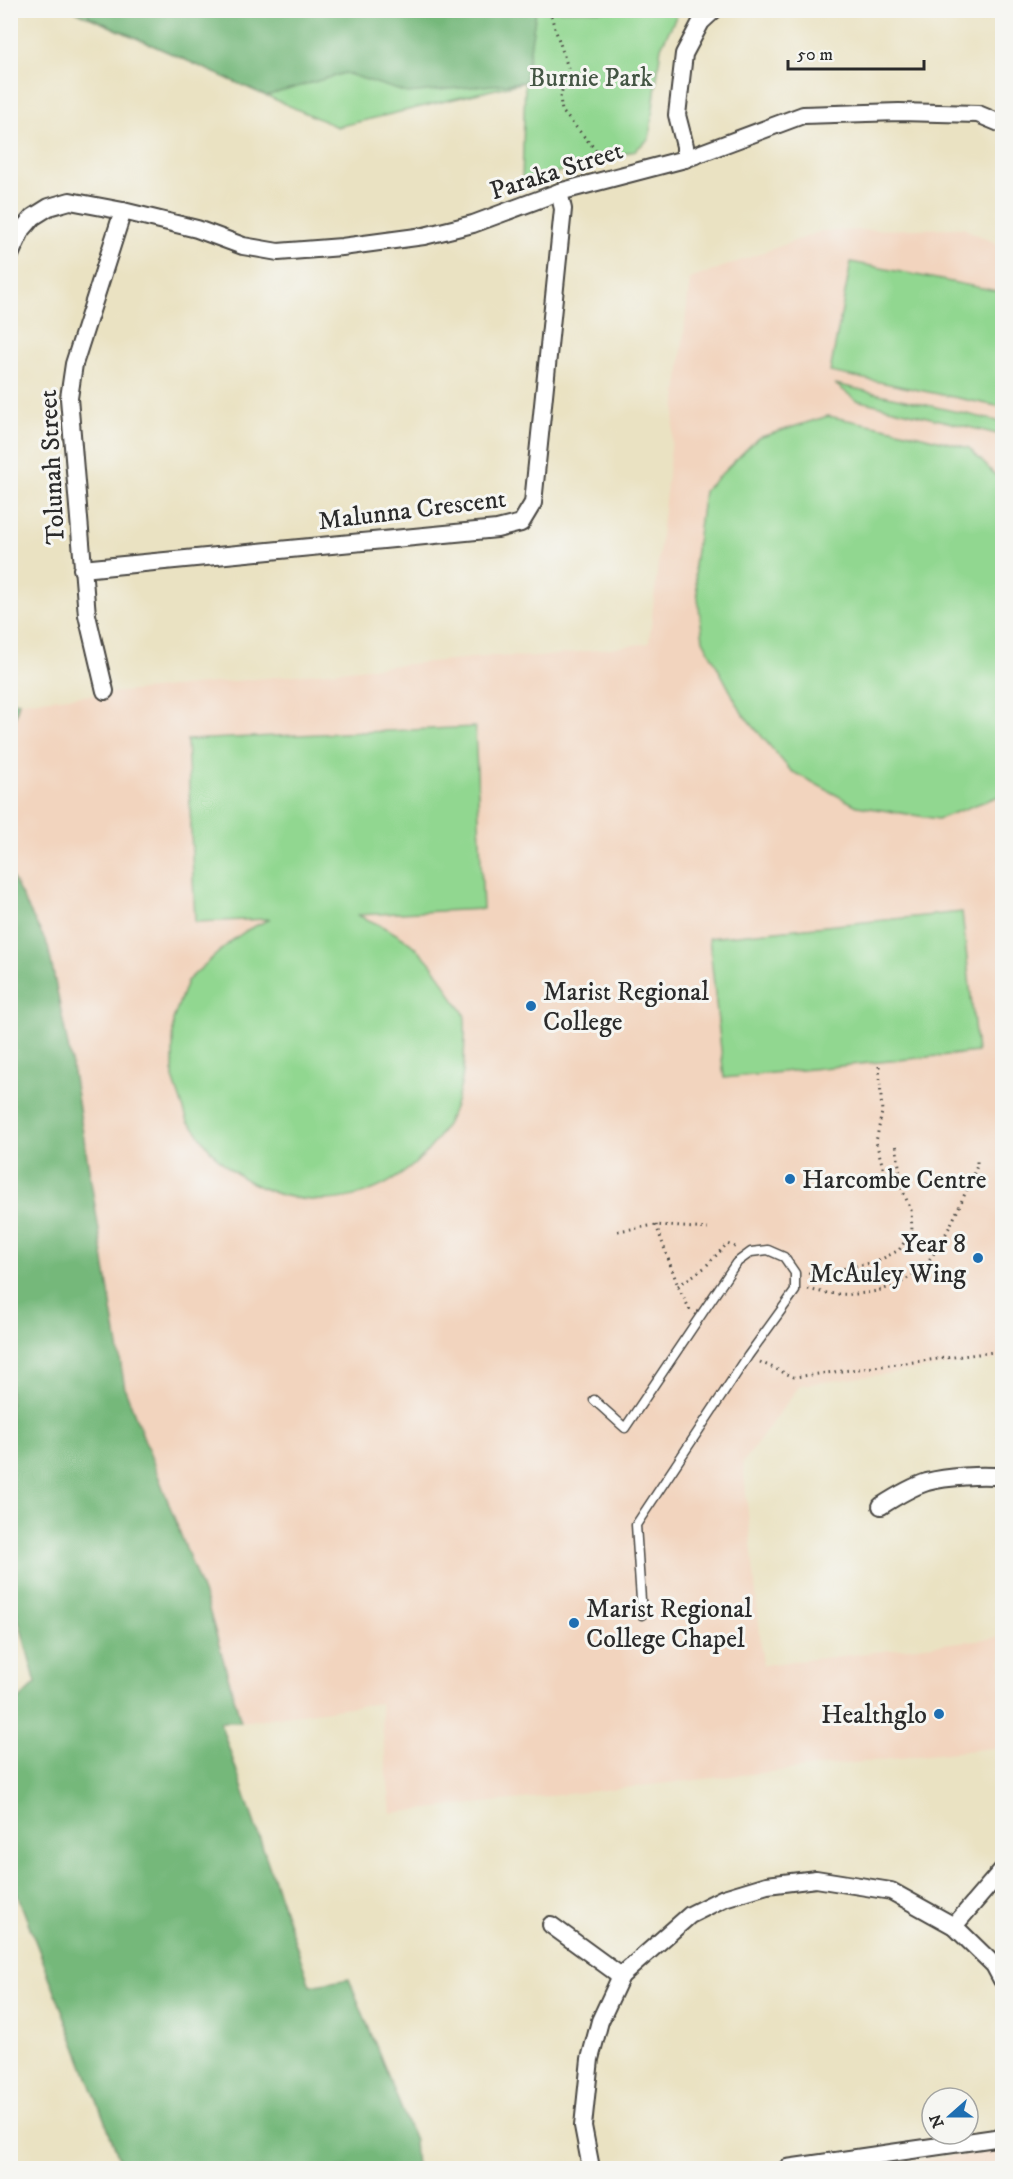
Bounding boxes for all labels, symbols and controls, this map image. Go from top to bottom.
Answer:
scale bar [788,33,924,71]
text: 50 m [797,44,833,66]
park label: Burnie Park [529,62,653,95]
street label: Paraka Street [486,134,627,208]
street label: Tolunah Street [32,389,73,545]
street label: Malunna Crescent [316,483,508,538]
place label: Marist Regional College [543,976,709,1039]
marker: Marist Regional College [524,999,538,1013]
place label: Harcombe Centre [802,1164,987,1197]
marker: Harcombe Centre [783,1172,797,1186]
place label: Year 8 McAuley Wing [809,1228,966,1291]
marker: Year 8 McAuley Wing [971,1251,985,1265]
place label: Marist Regional College Chapel [586,1593,752,1656]
marker: Marist Regional College Chapel [567,1616,581,1630]
place label: Healthglo [821,1699,927,1732]
marker: Healthglo [932,1707,946,1721]
north arrow [920,2086,980,2146]
text: N [925,2111,949,2131]

